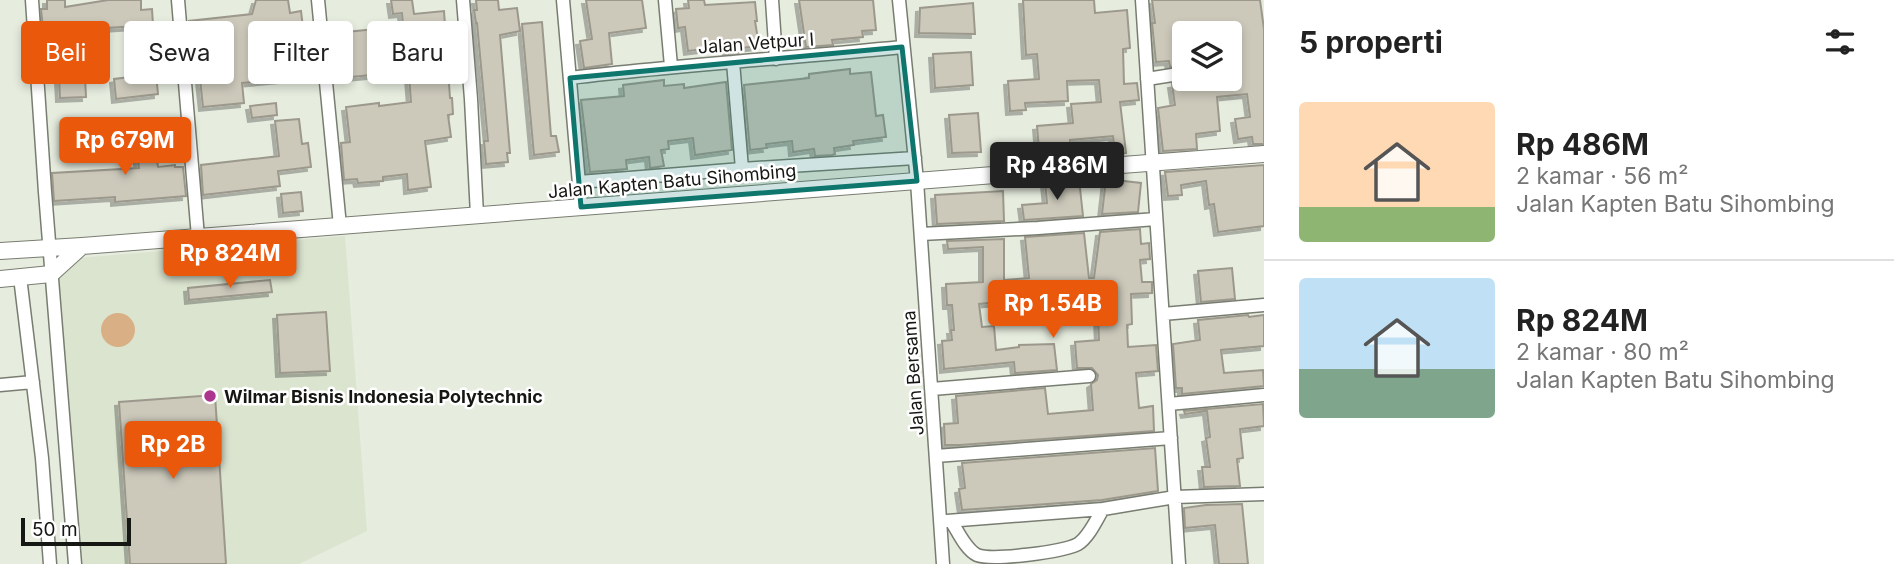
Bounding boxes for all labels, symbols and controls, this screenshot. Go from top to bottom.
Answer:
chip: Beli [21,21,110,84]
chip: Sewa [124,21,234,84]
chip: Filter [248,21,353,84]
chip: Baru [367,21,468,84]
map controls [1172,21,1242,91]
button: layers [1172,21,1242,91]
icon: filters [1821,23,1859,61]
text: 5 properti [1299,24,1443,60]
street label: Jalan Vetpur I [697,28,815,58]
pin: Rp 679M [60,118,190,177]
text: Rp 679M [75,126,175,154]
text: Rp 486M [1516,126,1649,162]
icon: home [1355,130,1439,214]
pin: Rp 486M [992,142,1122,202]
text: Rp 486M [1006,151,1108,179]
street label: Jalan Kapten Batu Sihombing [547,160,797,202]
text: 2 kamar · 56 m² [1516,162,1688,190]
text: Jalan Kapten Batu Sihombing [1516,190,1835,218]
pin: Rp 824M [165,230,295,290]
text: Rp 824M [179,239,281,267]
pin: Rp 1.54B [981,280,1125,340]
text: Rp 1.54B [1004,289,1102,317]
text: Rp 824M [1516,302,1648,338]
icon: home [1355,306,1439,390]
street label: Jalan Bersama [898,310,928,436]
text: 2 kamar · 80 m² [1516,338,1689,366]
text: Jalan Kapten Batu Sihombing [1516,366,1835,394]
place label: Wilmar Bisnis Indonesia Polytechnic [224,386,543,407]
marker: Wilmar Bisnis Indonesia Polytechnic [202,388,218,404]
pin: Rp 2B [124,421,222,481]
text: Rp 2B [141,430,205,458]
scale bar [21,515,131,547]
text: 50 m [32,518,78,541]

